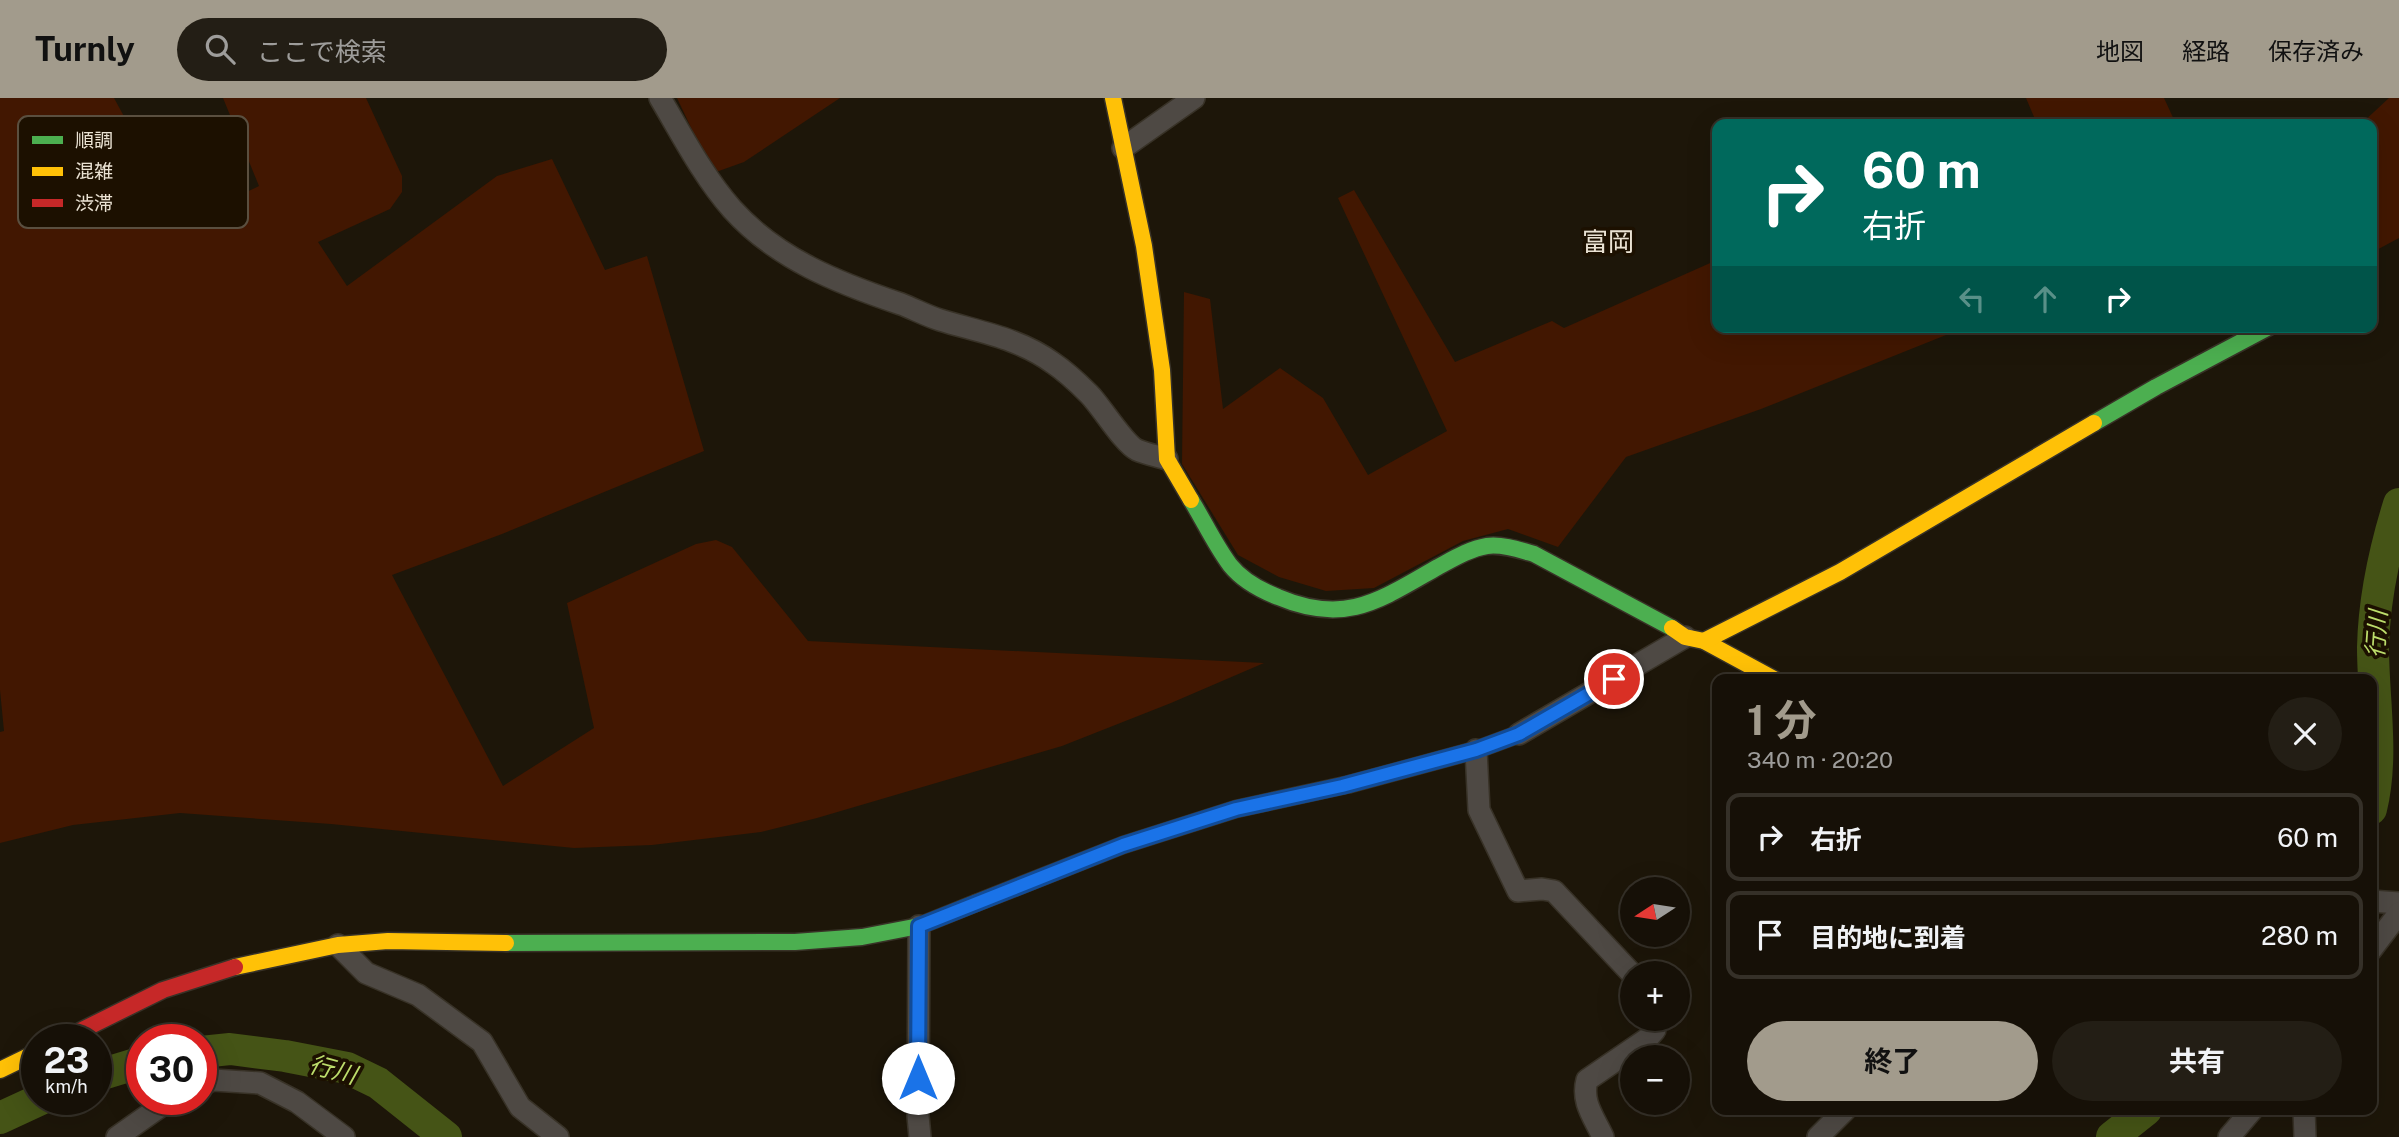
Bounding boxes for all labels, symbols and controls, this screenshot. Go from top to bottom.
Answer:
search box [177,18,667,81]
text: Turnly [35,30,135,68]
icon: search [201,30,239,68]
text: ここで検索 [257,36,387,67]
text: 地図 [2096,37,2144,65]
text: 経路 [2182,37,2230,65]
text: 保存済み [2268,37,2364,65]
legend [18,116,248,228]
text: 順調 [75,129,113,151]
text: 60 m [1862,141,1981,199]
icon: right [1747,147,1838,238]
text: 混雑 [75,160,113,182]
text: 渋滞 [75,192,113,214]
text: 右折 [1862,207,1926,244]
district label: 富岡 [1582,226,1634,257]
icon: left [1953,280,1991,318]
icon: ahead [2026,280,2064,318]
icon: right [2099,280,2137,318]
water label: 行川 [2360,606,2392,659]
pin [1584,649,1644,709]
icon: arrive [1595,660,1633,698]
text: 1 分 [1747,695,1816,744]
button: close [2268,697,2342,771]
text: 340 m · 20:20 [1747,746,1893,773]
icon: right [1751,818,1789,856]
text: 60 m [2277,822,2338,853]
text: 右折 [1810,824,1862,855]
north arrow [1620,877,1690,947]
map controls [1620,877,1690,1115]
icon: arrive [1751,916,1789,954]
text: 280 m [2261,920,2338,951]
text: 目的地に到着 [1810,922,1966,953]
button: + [1620,961,1690,1031]
button: 終了 [1747,1021,2038,1101]
button: 共有 [2052,1021,2342,1101]
speed limit sign: 30 [126,1024,217,1115]
text: 23 [44,1040,89,1081]
position arrow [881,1041,955,1115]
button: − [1620,1045,1690,1115]
water label: 行川 [306,1049,363,1090]
text: km/h [45,1076,88,1097]

